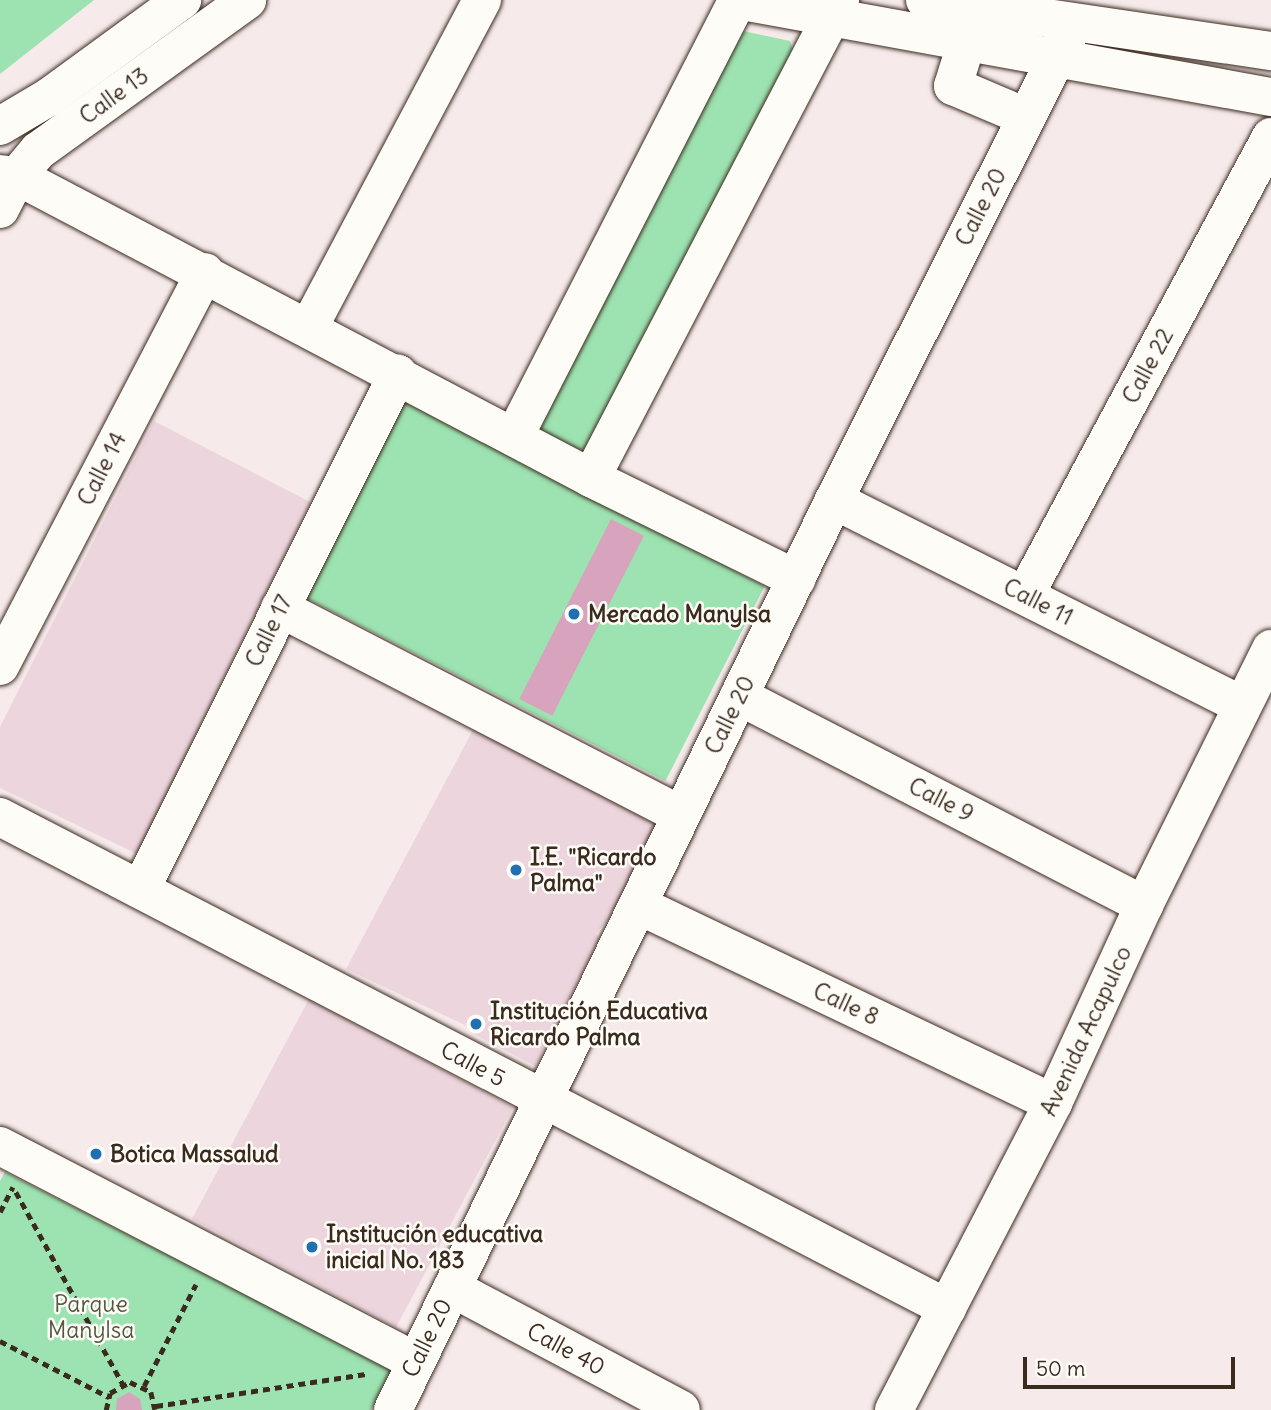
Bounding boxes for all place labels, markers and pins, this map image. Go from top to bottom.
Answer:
place label: Mercado Manylsa [588,600,771,628]
marker: Mercado Manylsa [566,606,582,622]
place label: I.E. "Ricardo Palma" [530,843,656,897]
marker: I.E. "Ricardo Palma" [508,862,524,878]
place label: Institución Educativa Ricardo Palma [490,997,708,1051]
marker: Institución Educativa Ricardo Palma [468,1016,484,1032]
place label: Botica Massalud [110,1140,279,1168]
marker: Botica Massalud [88,1146,104,1162]
place label: Institución educativa inicial No. 183 [326,1220,543,1274]
marker: Institución educativa inicial No. 183 [304,1239,320,1255]

